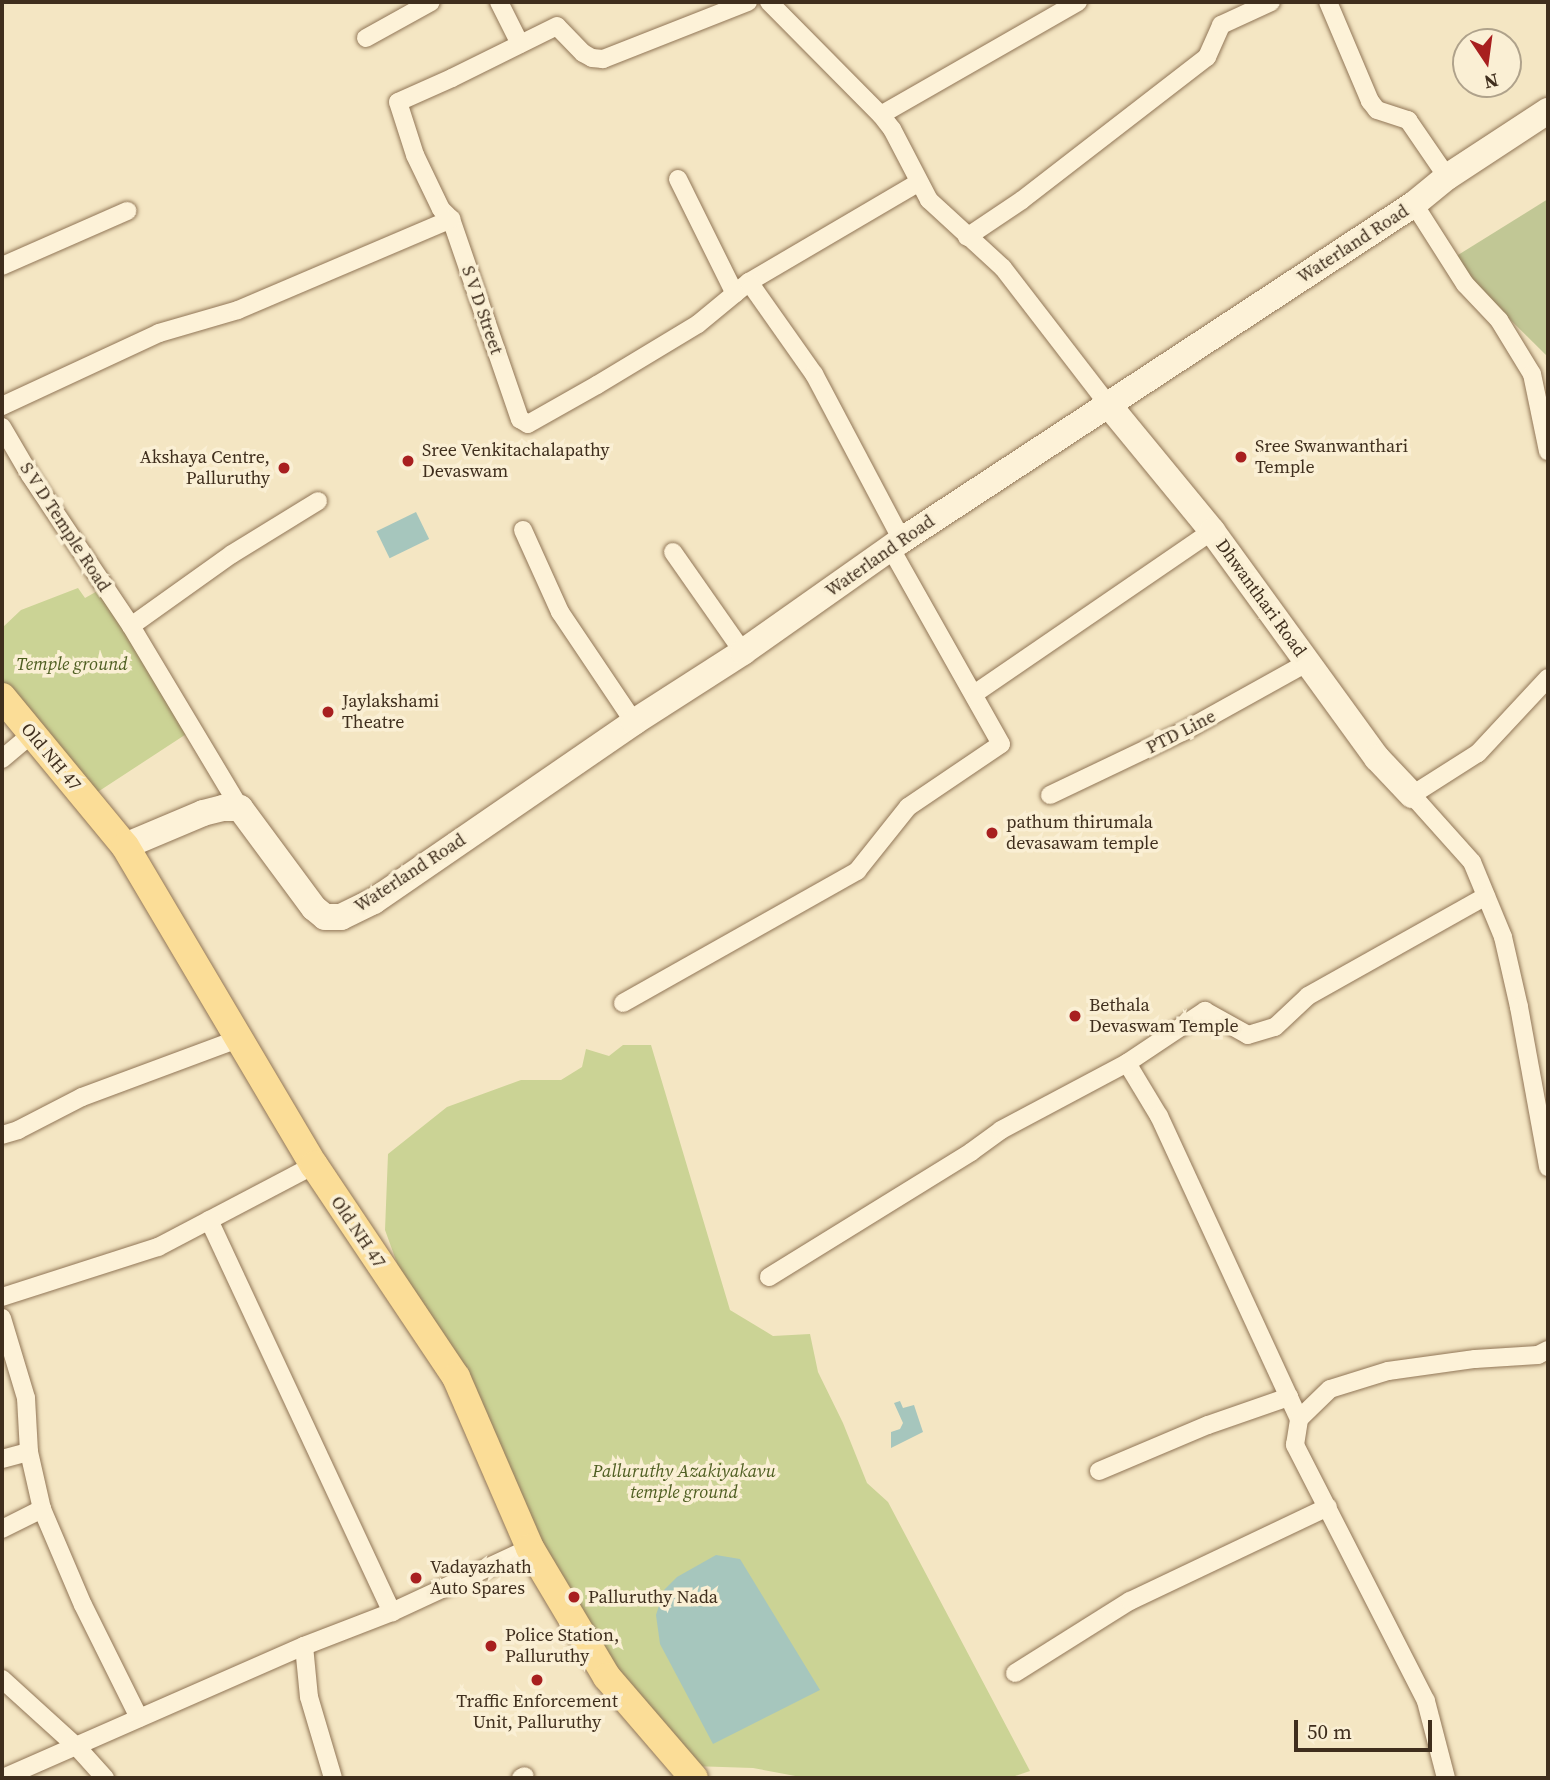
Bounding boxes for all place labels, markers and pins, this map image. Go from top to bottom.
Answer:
place label: Sree Swanwanthari Temple [1255,436,1408,478]
place label: Sree Venkitachalapathy Devaswam [422,440,610,482]
place label: Akshaya Centre, Palluruthy [140,447,270,490]
marker: Sree Swanwanthari Temple [1233,449,1249,465]
marker: Sree Venkitachalapathy Devaswam [400,453,416,469]
marker: Akshaya Centre, Palluruthy [276,460,292,476]
place label: Jaylakshami Theatre [342,691,439,734]
marker: Jaylakshami Theatre [320,704,336,720]
place label: pathum thirumala devasawam temple [1006,812,1159,854]
marker: pathum thirumala devasawam temple [984,825,1000,841]
place label: Bethala Devaswam Temple [1089,995,1239,1038]
marker: Bethala Devaswam Temple [1067,1008,1083,1024]
place label: Vadayazhath Auto Spares [430,1557,532,1600]
marker: Vadayazhath Auto Spares [408,1570,424,1586]
place label: Palluruthy Nada [588,1586,718,1608]
marker: Palluruthy Nada [566,1589,582,1605]
place label: Police Station, Palluruthy [505,1625,619,1668]
marker: Police Station, Palluruthy [483,1638,499,1654]
marker: Traffic Enforcement Unit, Palluruthy [529,1672,545,1688]
place label: Traffic Enforcement Unit, Palluruthy [456,1691,618,1734]

